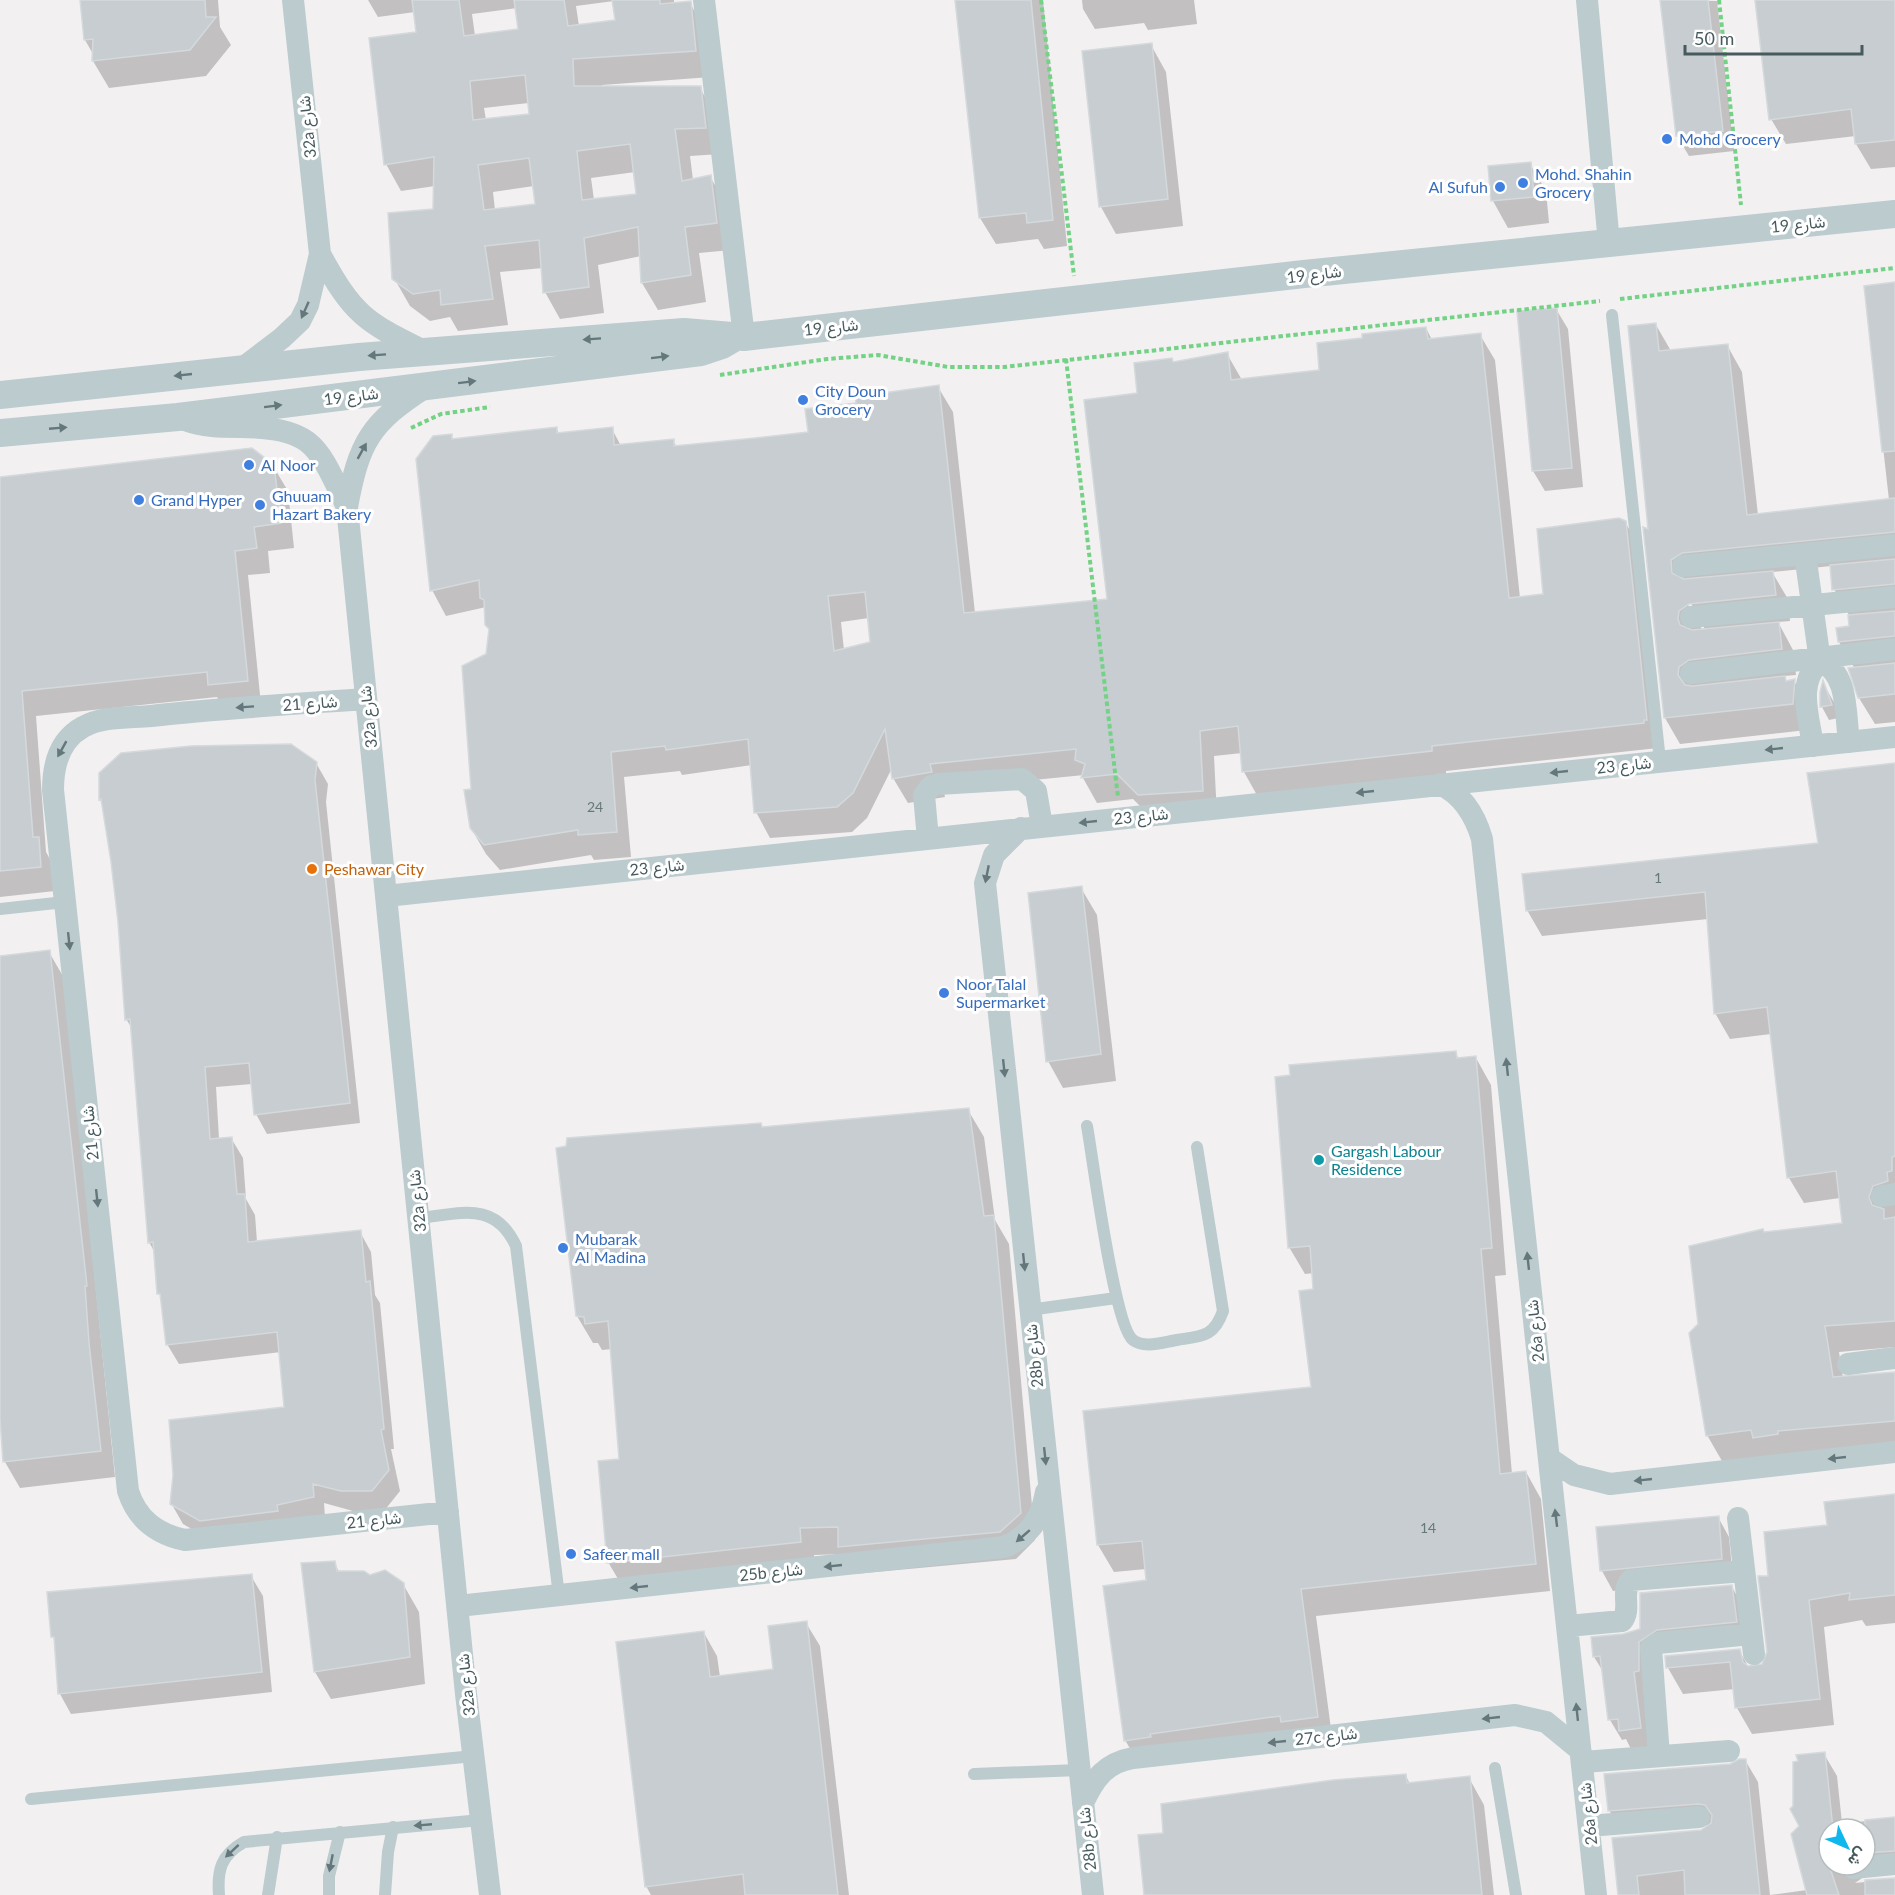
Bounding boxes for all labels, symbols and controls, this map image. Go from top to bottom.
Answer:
scale bar [1685,18,1862,56]
text: 50 m [1694,27,1734,49]
street label: 32a شارع [294,95,322,159]
place label: Mohd Grocery [1679,129,1782,148]
marker: Mohd Grocery [1660,132,1674,146]
place label: Mohd. Shahin Grocery [1535,164,1632,201]
marker: Mohd. Shahin Grocery [1516,176,1530,190]
place label: Al Sufuh [1428,177,1488,196]
marker: Al Sufuh [1493,180,1507,194]
street label: شارع 19 [1770,211,1827,239]
street label: شارع 19 [1286,261,1343,289]
one-way arrow [300,302,310,320]
street label: شارع 19 [803,314,860,342]
one-way arrow [583,334,602,344]
one-way arrow [368,351,387,360]
one-way arrow [651,353,670,362]
one-way arrow [174,371,193,380]
one-way arrow [457,377,476,387]
place label: City Doun Grocery [815,381,886,418]
street label: شارع 19 [323,383,380,411]
marker: City Doun Grocery [796,393,810,407]
one-way arrow [264,401,283,410]
one-way arrow [49,423,68,433]
one-way arrow [357,442,367,459]
place label: Al Noor [261,455,316,474]
marker: Al Noor [242,458,256,472]
place label: Ghuuam Hazart Bakery [272,486,372,523]
place label: Grand Hyper [151,490,242,509]
marker: Grand Hyper [132,493,146,507]
marker: Ghuuam Hazart Bakery [253,498,267,512]
street label: 32a شارع [355,685,383,749]
street label: شارع 21 [282,691,338,717]
one-way arrow [236,702,255,712]
one-way arrow [57,741,67,758]
one-way arrow [1765,745,1784,754]
street label: شارع 23 [1596,752,1653,780]
one-way arrow [1550,767,1569,777]
one-way arrow [1356,787,1375,797]
house number: 24 [587,798,603,815]
street label: شارع 23 [1113,803,1170,831]
one-way arrow [1078,817,1097,826]
street label: شارع 23 [629,854,686,882]
place label: Peshawar City [324,859,425,878]
marker: Peshawar City [305,862,319,876]
one-way arrow [982,865,991,884]
house number: 1 [1654,869,1662,886]
one-way arrow [65,932,74,951]
place label: Noor Talal Supermarket [956,974,1046,1011]
marker: Noor Talal Supermarket [937,986,951,1000]
one-way arrow [1502,1058,1512,1077]
one-way arrow [999,1059,1009,1078]
street label: شارع 21 [77,1104,105,1161]
place label: Gargash Labour Residence [1331,1141,1442,1178]
marker: Gargash Labour Residence [1312,1153,1326,1167]
street label: 32a شارع [404,1169,432,1233]
one-way arrow [92,1188,102,1207]
place label: Mubarak Al Madina [575,1229,646,1266]
marker: Mubarak Al Madina [556,1241,570,1255]
one-way arrow [1019,1252,1029,1271]
one-way arrow [1523,1252,1532,1271]
street label: 26a شارع [1522,1299,1550,1363]
street label: 28b شارع [1021,1323,1049,1389]
one-way arrow [1040,1446,1050,1465]
one-way arrow [1827,1453,1846,1463]
one-way arrow [1634,1475,1653,1485]
street label: شارع 21 [346,1507,403,1535]
one-way arrow [1551,1508,1560,1527]
house number: 14 [1420,1519,1436,1536]
one-way arrow [1016,1529,1031,1542]
place label: Safeer mall [583,1544,660,1563]
marker: Safeer mall [564,1547,578,1561]
street label: 25b شارع [738,1559,804,1587]
one-way arrow [823,1561,842,1571]
one-way arrow [629,1582,648,1592]
street label: 32a شارع [453,1653,481,1717]
one-way arrow [1572,1702,1581,1721]
one-way arrow [1482,1713,1501,1723]
street label: 27c شارع [1294,1723,1358,1751]
one-way arrow [1267,1737,1286,1747]
street label: 26a شارع [1575,1782,1603,1846]
street label: 28b شارع [1074,1806,1102,1872]
north arrow [1817,1817,1877,1877]
one-way arrow [413,1820,432,1830]
one-way arrow [225,1844,240,1858]
text: ش [1844,1844,1872,1871]
one-way arrow [326,1854,335,1873]

